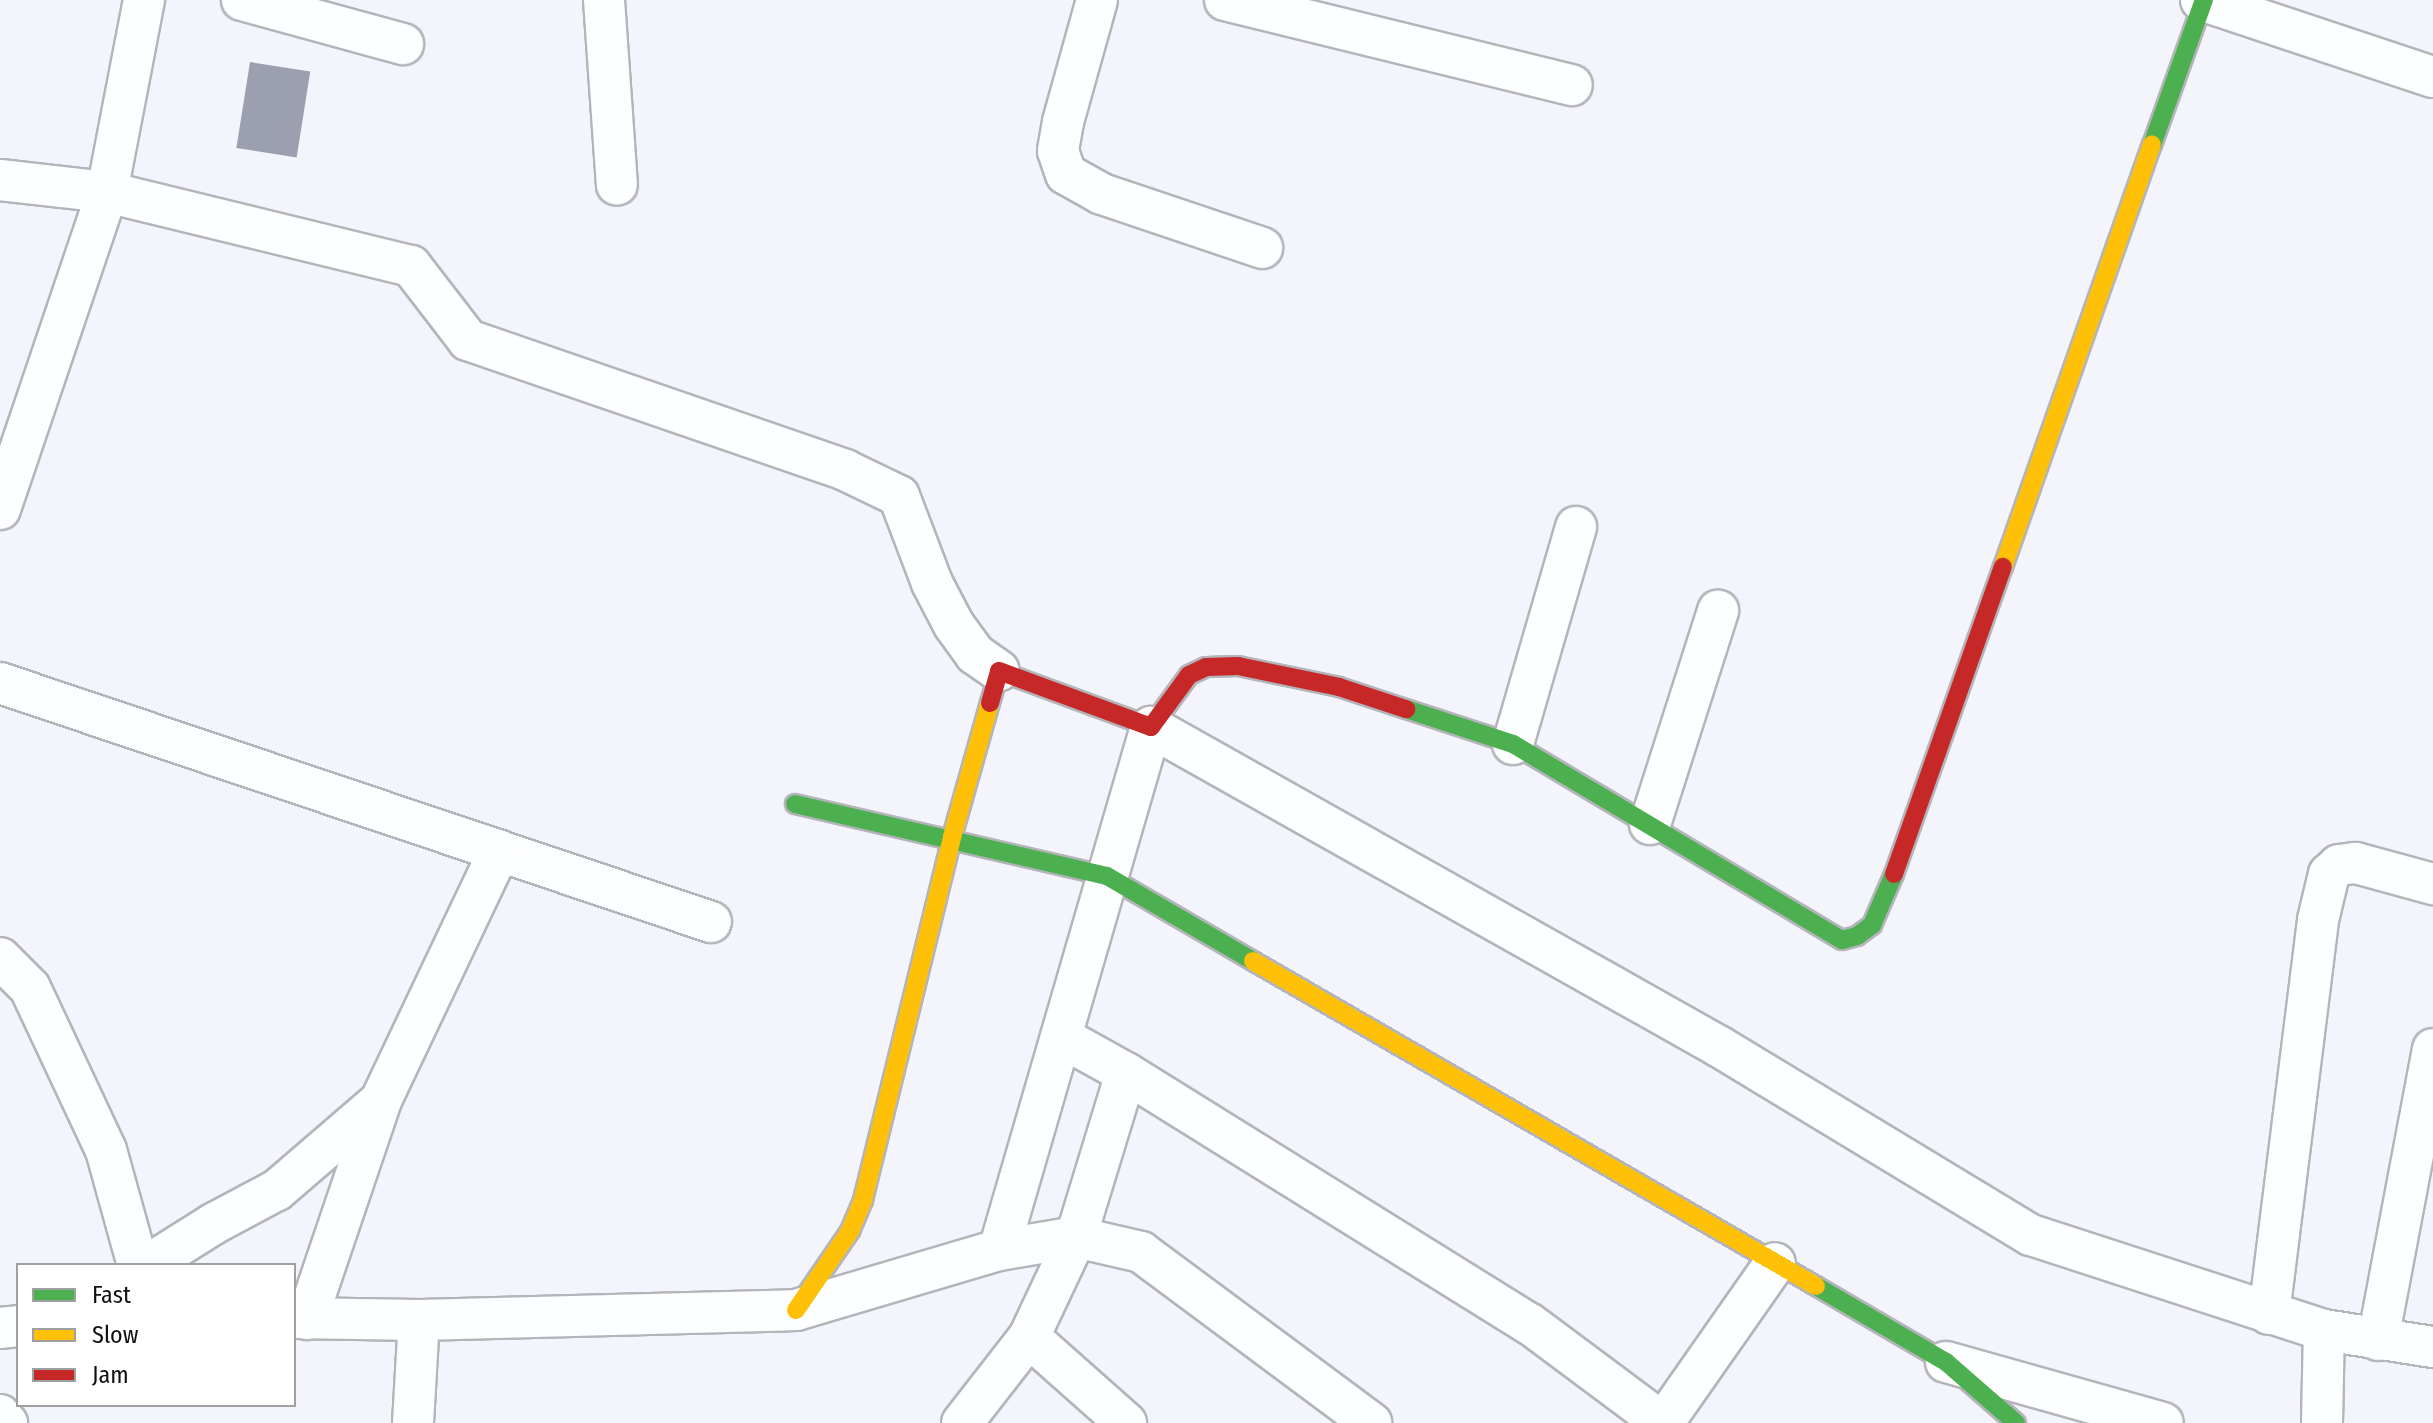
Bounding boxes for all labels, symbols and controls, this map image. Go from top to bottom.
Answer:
legend [16,1263,296,1407]
text: Fast [92,1281,131,1309]
text: Slow [92,1321,138,1349]
text: Jam [92,1361,129,1389]

